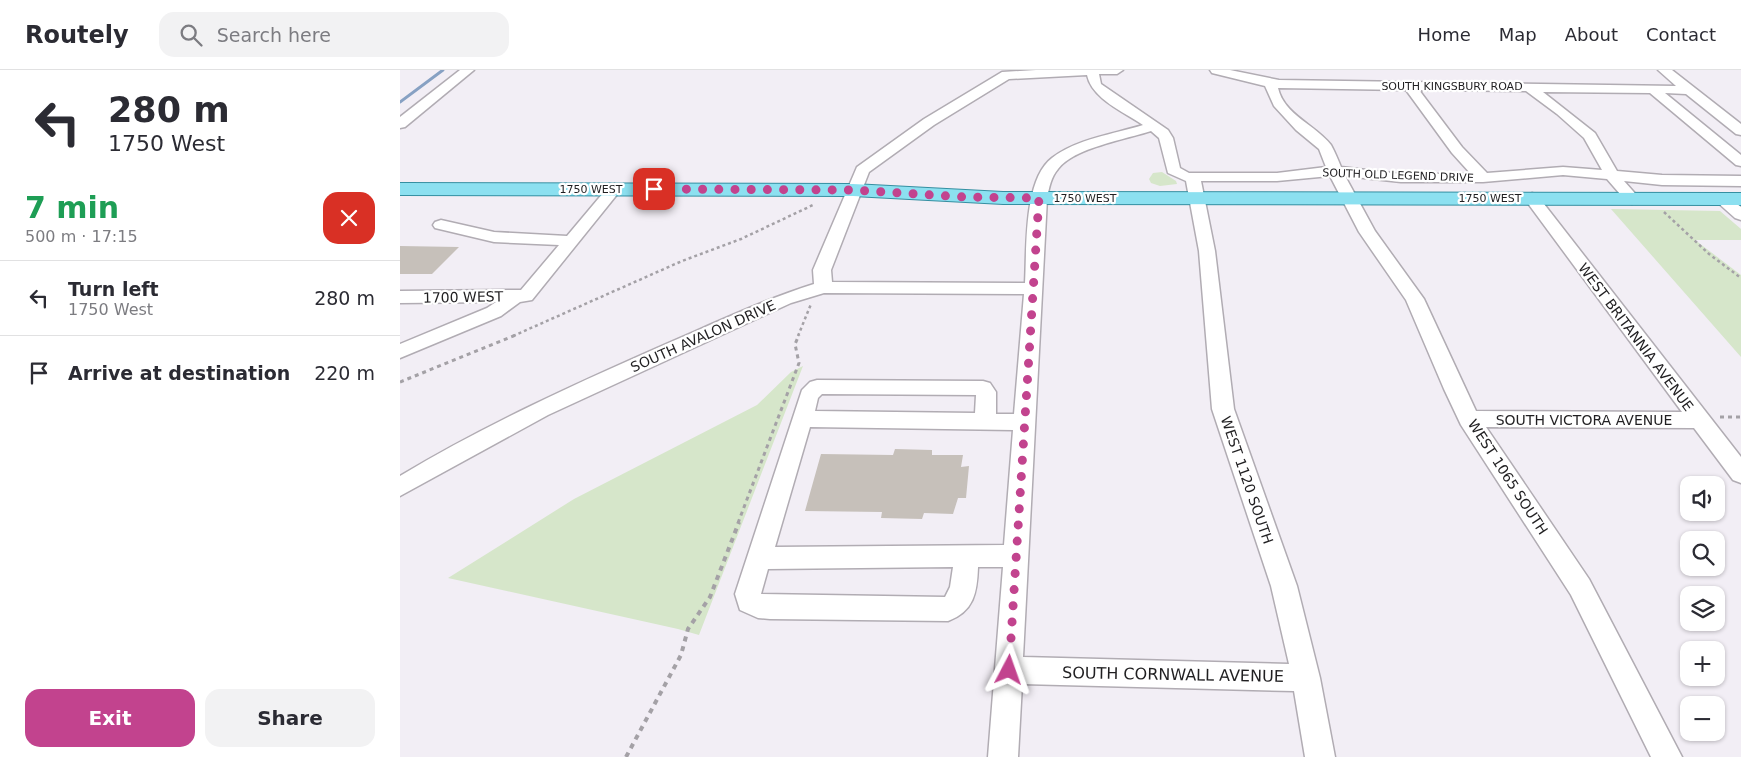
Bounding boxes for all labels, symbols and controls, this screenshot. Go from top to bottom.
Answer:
search box [159,12,509,57]
text: Routely [25,21,129,49]
icon: search [177,21,205,49]
text: Search here [217,24,331,46]
text: Home [1418,24,1471,45]
text: Map [1499,24,1537,45]
text: About [1565,24,1618,45]
text: Contact [1646,24,1716,45]
street label: SOUTH KINGSBURY ROAD [1381,80,1523,93]
icon: left [25,90,90,155]
text: 280 m [108,90,230,130]
text: 1750 West [108,131,225,156]
street label: SOUTH OLD LEGEND DRIVE [1322,166,1474,185]
pin [633,168,675,210]
icon: arrive [640,175,668,203]
street label: 1750 WEST [559,183,623,196]
text: 7 min [25,190,119,225]
button: close [323,192,375,244]
street label: 1750 WEST [1053,192,1117,205]
street label: 1750 WEST [1458,192,1522,205]
text: 500 m · 17:15 [25,227,138,246]
street label: WEST BRITANNIA AVENUE [1575,260,1697,414]
text: Turn left [68,278,159,300]
icon: left [25,284,53,312]
text: 280 m [314,287,375,309]
street label: 1700 WEST [423,288,504,306]
street label: SOUTH AVALON DRIVE [628,297,778,375]
text: 1750 West [68,300,153,319]
icon: arrive [25,359,53,387]
text: Arrive at destination [68,362,290,384]
text: 220 m [314,362,375,384]
street label: SOUTH VICTORA AVENUE [1496,412,1672,428]
street label: WEST 1120 SOUTH [1218,414,1276,546]
street label: WEST 1065 SOUTH [1465,416,1551,538]
map controls [1680,476,1725,741]
button: sound [1680,476,1725,521]
button: search [1680,531,1725,576]
button: layers [1680,586,1725,631]
button: + [1680,641,1725,686]
position arrow [982,643,1034,695]
street label: SOUTH CORNWALL AVENUE [1062,663,1284,686]
button: Exit [25,689,195,747]
button: Share [205,689,375,747]
button: − [1680,696,1725,741]

